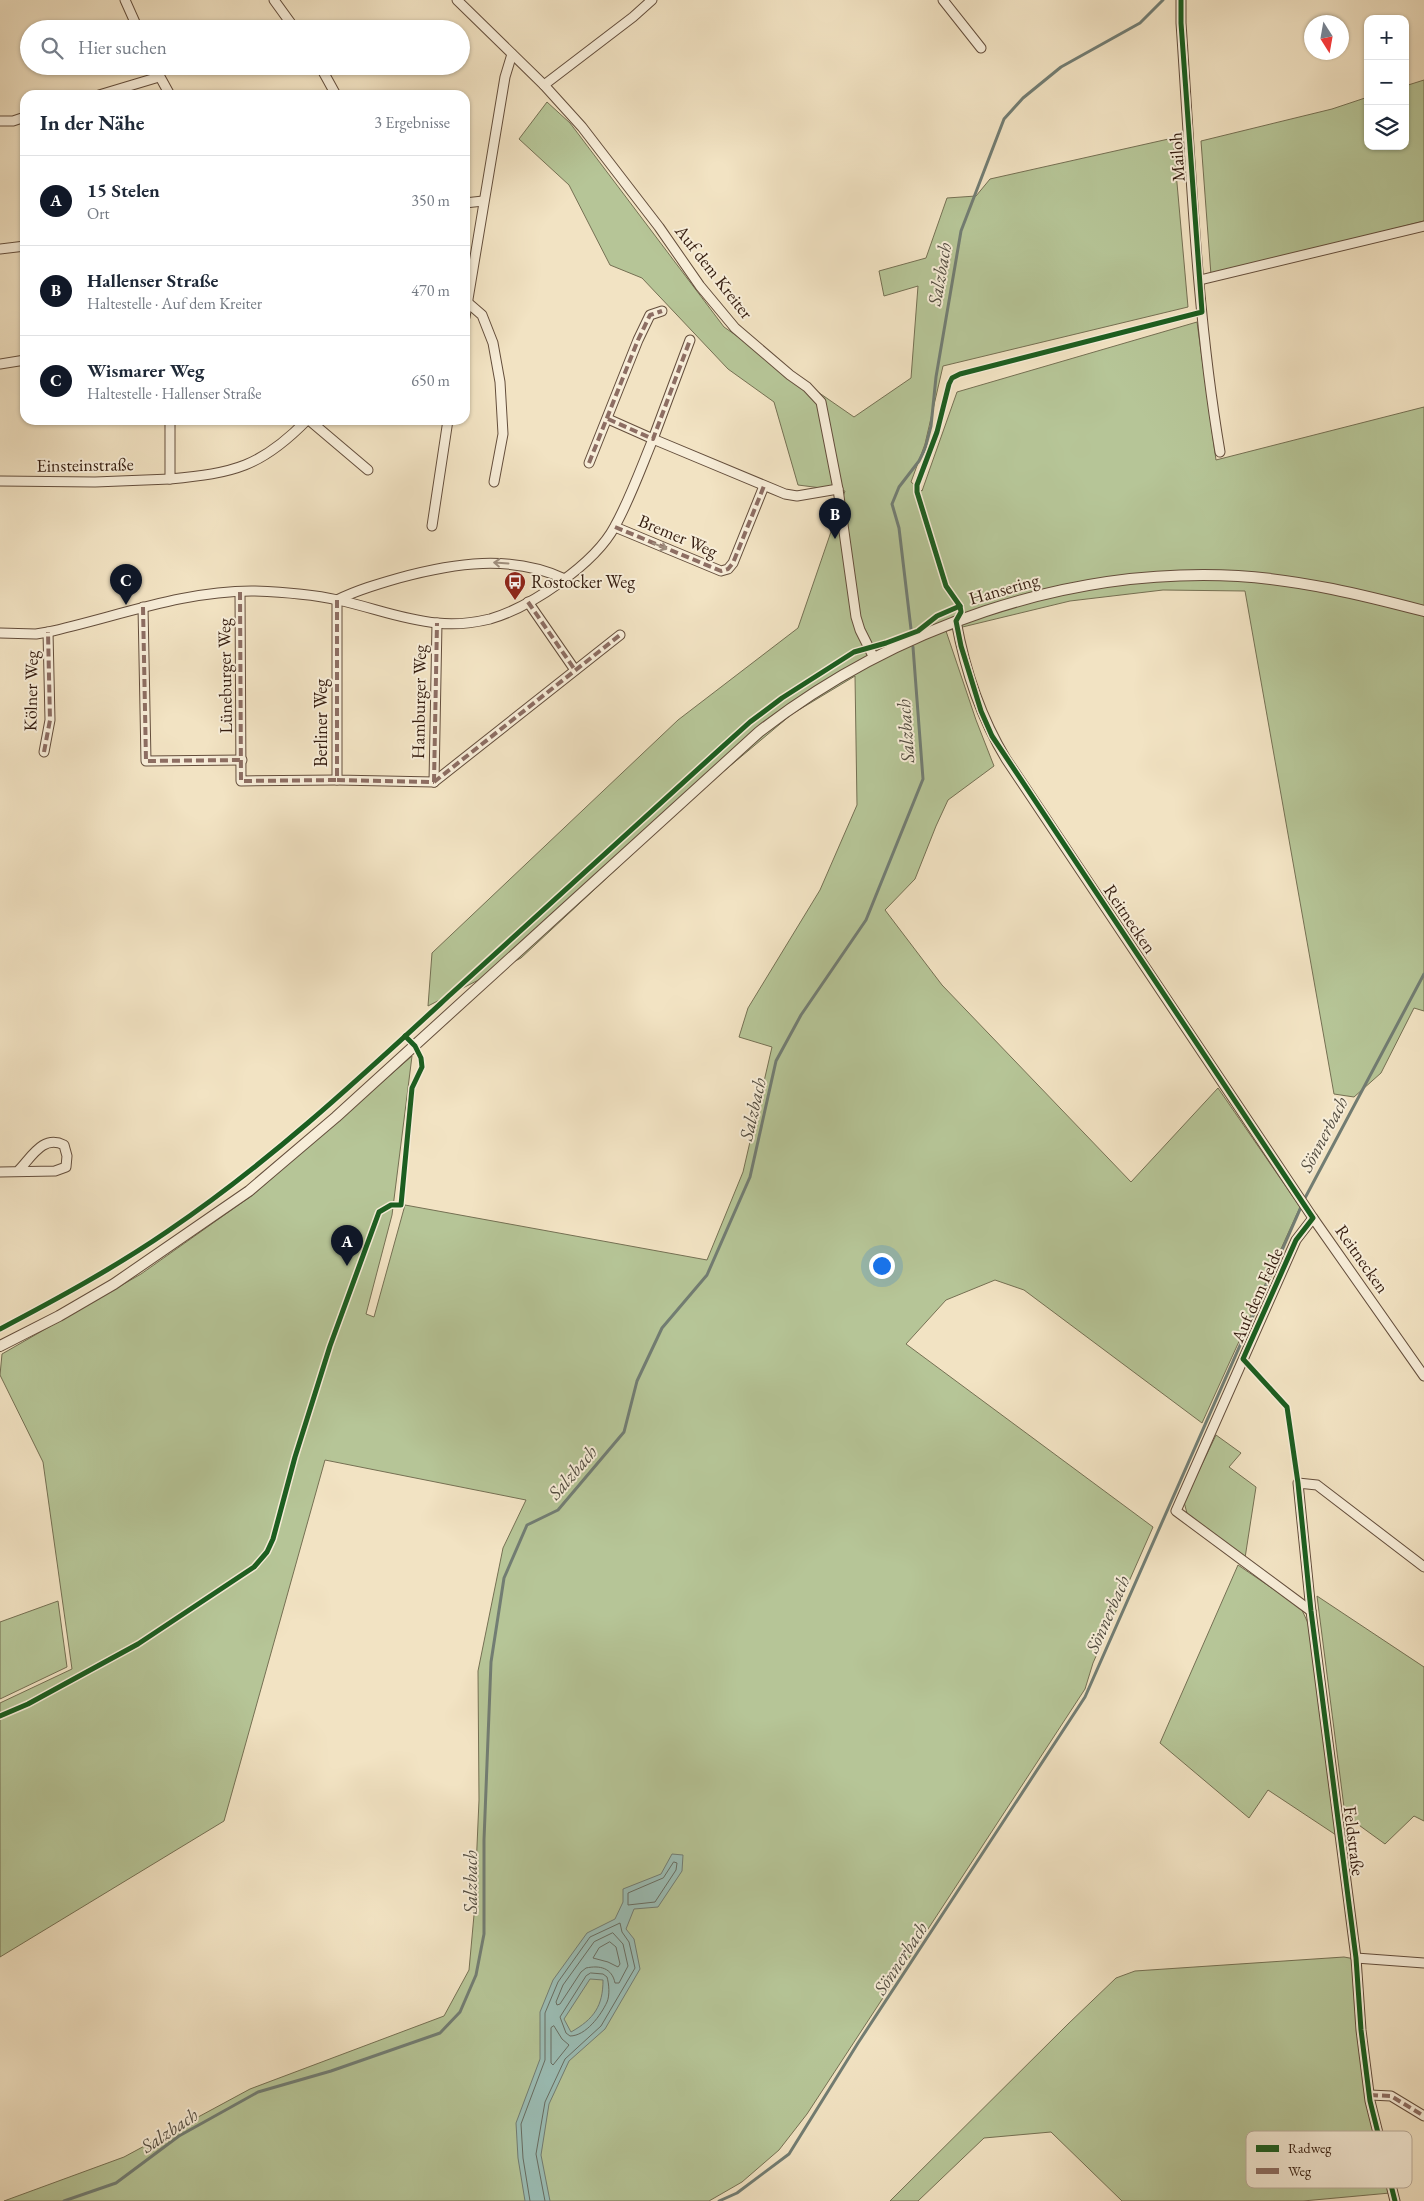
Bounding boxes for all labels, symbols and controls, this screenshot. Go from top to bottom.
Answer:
north arrow [1304,15,1349,60]
map controls [1364,15,1409,150]
button: + [1364,15,1409,60]
search box [20,20,470,75]
icon: search [38,34,66,62]
text: Hier suchen [78,35,167,60]
button: − [1364,60,1409,105]
button: layers [1364,105,1409,150]
text: In der Nähe [40,109,145,136]
text: 3 Ergebnisse [374,112,450,133]
street label: Mailoh [1163,131,1190,183]
text: 15 Stelen [87,178,160,203]
text: A [50,190,62,211]
text: 350 m [411,190,450,211]
text: Ort [87,203,110,224]
street label: Auf dem Kreiter [670,219,758,323]
water label: Salzbach [921,241,957,309]
text: Hallenser Straße [87,268,219,293]
text: B [51,280,61,301]
text: 470 m [411,280,450,301]
text: Haltestelle · Auf dem Kreiter [87,293,262,314]
text: Wismarer Weg [87,358,204,383]
text: C [50,370,62,391]
text: 650 m [411,370,450,391]
text: Haltestelle · Hallenser Straße [87,383,262,404]
street label: Einsteinstraße [36,452,134,477]
pin: B [819,498,851,539]
street label: Bremer Weg [635,509,721,563]
one-way arrow [652,541,667,551]
one-way arrow [493,559,509,568]
pin: C [110,564,142,605]
street label: Hansering [966,568,1042,609]
bus stop icon: Rostocker Weg [503,570,527,601]
place label: Rostocker Weg [531,570,635,593]
street label: Lüneburger Weg [212,618,237,734]
street label: Hamburger Weg [406,644,431,759]
street label: Kölner Weg [18,650,43,732]
street label: Berliner Weg [309,679,332,767]
water label: Salzbach [891,698,920,765]
street label: Reitnecken [1099,880,1162,958]
water label: Salzbach [733,1075,772,1144]
water label: Sönnerbach [1293,1092,1354,1177]
street label: Reitnecken [1330,1220,1395,1298]
pin: A [331,1225,363,1266]
street label: Auf dem Felde [1225,1244,1288,1347]
your location [869,1253,895,1279]
water label: Salzbach [541,1440,603,1505]
water label: Sönnerbach [1079,1572,1136,1658]
street label: Feldstraße [1339,1805,1370,1877]
water label: Salzbach [458,1850,483,1915]
water label: Sönnerbach [867,1917,933,2000]
water label: Salzbach [135,2102,203,2159]
legend [1246,2131,1412,2188]
text: Radweg [1288,2139,1332,2157]
text: Weg [1288,2162,1312,2180]

